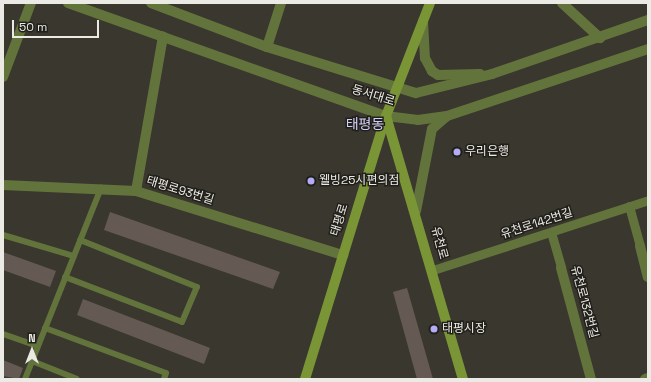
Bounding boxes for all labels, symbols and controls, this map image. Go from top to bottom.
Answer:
scale bar [14,12,101,38]
text: 50 m [19,19,47,35]
street label: 동서대로 [350,83,396,109]
district label: 태평동 [346,116,384,132]
place label: 우리은행 [465,145,509,159]
marker: 우리은행 [452,147,462,157]
street label: 태평로93번길 [145,174,215,208]
place label: 웰빙25시편의점 [319,174,400,188]
marker: 웰빙25시편의점 [306,176,316,186]
street label: 태평로 [328,202,352,238]
street label: 유천로142번길 [499,206,575,242]
street label: 유천로 [428,225,450,261]
street label: 유천로132번길 [567,264,601,340]
place label: 태평시장 [442,322,486,336]
marker: 태평시장 [429,324,439,334]
north arrow [12,330,52,370]
text: N [28,331,36,345]

